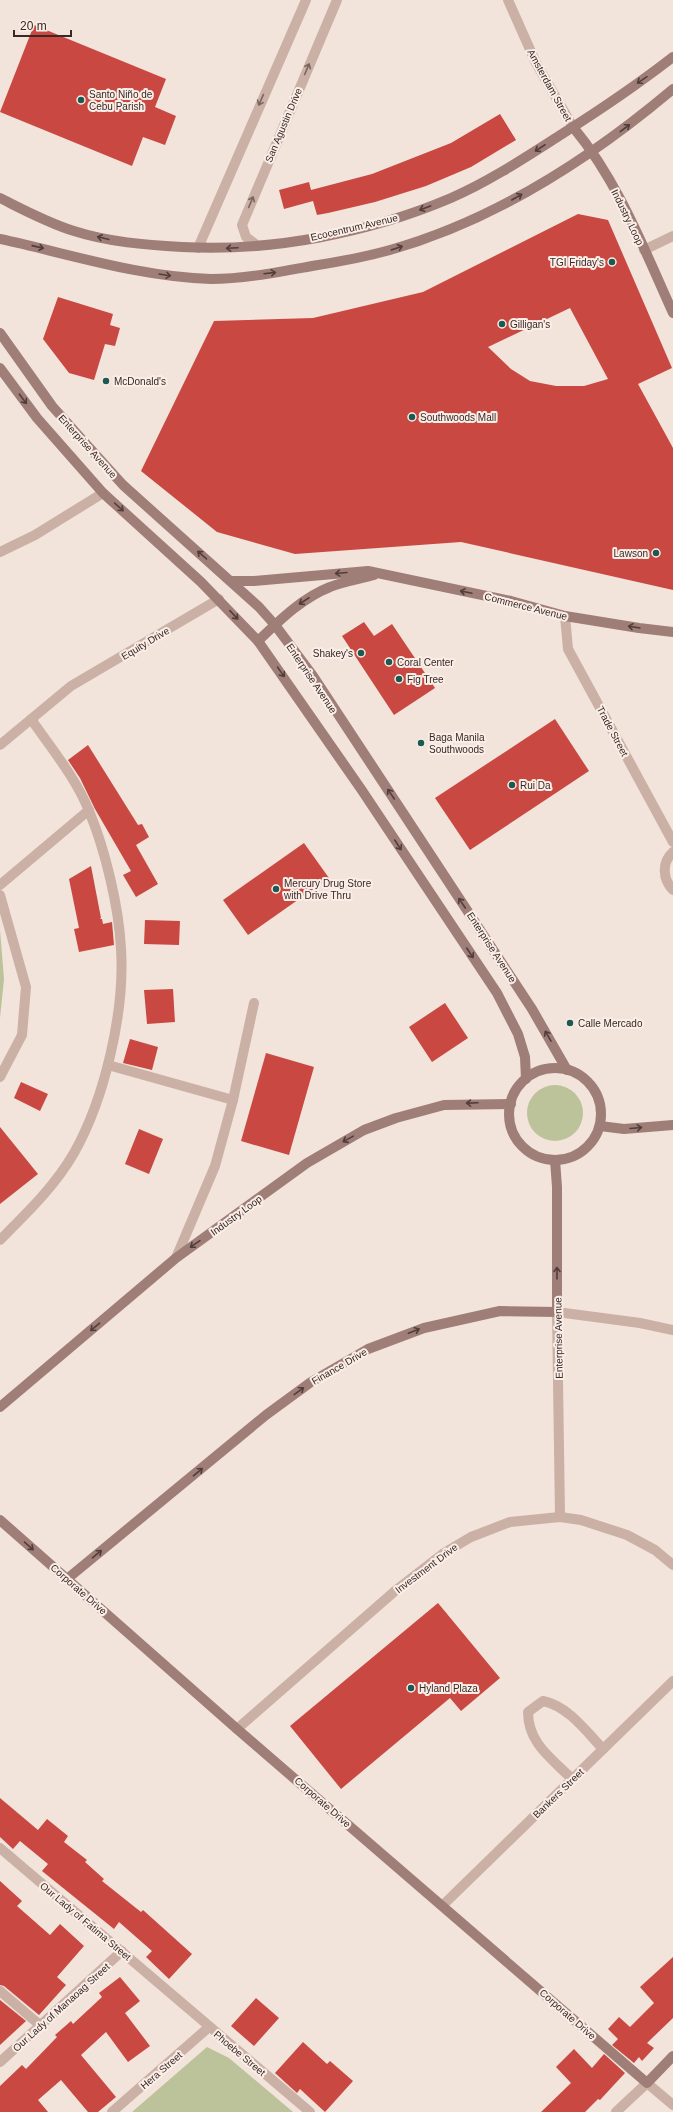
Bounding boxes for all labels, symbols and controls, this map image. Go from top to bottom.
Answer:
scale bar [14,12,71,38]
text: 20 m [20,19,47,33]
street label: Amsterdam Street [525,47,574,123]
one-way arrow [304,63,312,75]
one-way arrow [637,76,648,84]
street label: San Agustin Drive [263,86,304,164]
place label: Santo Niño de Cebu Parish [89,89,153,112]
one-way arrow [257,93,264,105]
marker: Santo Niño de Cebu Parish [76,95,86,105]
one-way arrow [619,124,630,132]
one-way arrow [535,144,546,152]
street label: Industry Loop [609,188,646,247]
one-way arrow [511,193,523,201]
one-way arrow [248,196,255,208]
one-way arrow [420,204,432,212]
street label: Ecocentrum Avenue [309,212,399,243]
one-way arrow [97,234,110,242]
one-way arrow [391,243,403,251]
one-way arrow [31,244,44,252]
one-way arrow [226,244,239,251]
place label: TGI Friday's [550,257,604,268]
marker: TGI Friday's [607,257,617,267]
one-way arrow [263,269,276,277]
one-way arrow [158,271,171,279]
marker: Gilligan's [497,319,507,329]
place label: Gilligan's [510,319,550,330]
marker: McDonald's [101,376,111,386]
place label: McDonald's [114,376,166,387]
one-way arrow [18,394,27,405]
street label: Enterprise Avenue [56,412,119,481]
marker: Southwoods Mall [407,412,417,422]
place label: Southwoods Mall [420,412,496,423]
one-way arrow [113,502,124,511]
place label: Lawson [614,548,648,559]
marker: Lawson [651,548,661,558]
one-way arrow [197,550,207,560]
one-way arrow [335,569,348,576]
one-way arrow [460,587,473,595]
street label: Commerce Avenue [483,591,569,622]
one-way arrow [299,596,310,605]
one-way arrow [229,609,238,619]
one-way arrow [628,623,641,631]
street label: Equity Drive [119,625,172,662]
street label: Enterprise Avenue [284,641,339,716]
place label: Shakey's [313,648,353,659]
marker: Shakey's [356,648,366,658]
marker: Coral Center [384,657,394,667]
place label: Coral Center [397,657,454,668]
one-way arrow [277,666,285,677]
marker: Fig Tree [394,674,404,684]
place label: Fig Tree [407,674,444,685]
street label: Trade Street [595,704,630,758]
place label: Baga Manila Southwoods [429,732,485,755]
marker: Baga Manila Southwoods [416,738,426,748]
marker: Rui Da [507,780,517,790]
place label: Rui Da [520,780,551,791]
one-way arrow [386,789,395,800]
one-way arrow [395,839,403,851]
place label: Mercury Drug Store with Drive Thru [283,878,372,901]
marker: Mercury Drug Store with Drive Thru [271,884,281,894]
one-way arrow [458,898,466,909]
street label: Enterprise Avenue [465,910,519,985]
one-way arrow [466,947,474,958]
marker: Calle Mercado [565,1018,575,1028]
place label: Calle Mercado [578,1018,643,1029]
one-way arrow [543,1030,551,1042]
one-way arrow [466,1099,479,1107]
one-way arrow [629,1124,642,1131]
one-way arrow [342,1136,354,1144]
street label: Industry Loop [209,1193,264,1238]
one-way arrow [190,1240,201,1248]
one-way arrow [553,1267,561,1280]
street label: Enterprise Avenue [552,1297,565,1379]
one-way arrow [89,1322,100,1331]
one-way arrow [408,1327,420,1335]
street label: Finance Drive [310,1346,369,1387]
one-way arrow [294,1387,305,1395]
one-way arrow [192,1467,203,1476]
one-way arrow [24,1541,34,1550]
street label: Investment Drive [393,1541,460,1595]
one-way arrow [92,1550,103,1559]
street label: Corporate Drive [48,1562,109,1617]
marker: Hyland Plaza [406,1683,416,1693]
place label: Hyland Plaza [419,1683,478,1694]
street label: Bankers Street [531,1766,586,1820]
street label: Corporate Drive [292,1775,353,1830]
street label: Our Lady of Fatima Street [38,1880,133,1963]
street label: Our Lady of Manaoag Street [11,1961,112,2054]
street label: Corporate Drive [537,1987,598,2042]
street label: Phoebe Street [212,2029,268,2078]
street label: Hera Street [138,2049,184,2091]

